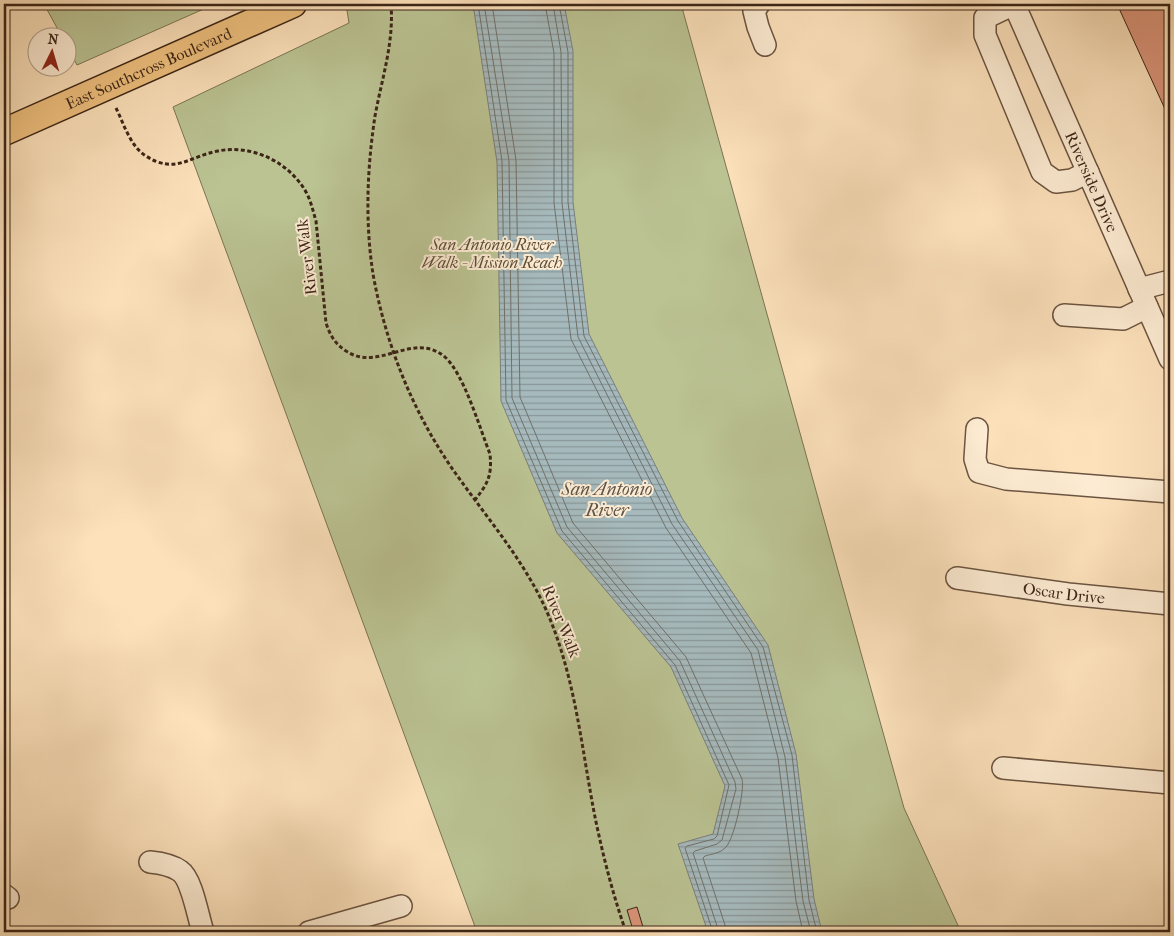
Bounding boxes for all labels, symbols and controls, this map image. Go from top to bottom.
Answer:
street label: East Southcross Boulevard [63,23,235,113]
north arrow [28,28,78,78]
text: N [47,31,59,49]
street label: Riverside Drive [1061,128,1122,235]
street label: River Walk [292,217,321,296]
park label: San Antonio River Walk - Mission Reach [422,235,562,272]
water label: San Antonio River [561,479,652,521]
street label: Oscar Drive [1022,579,1106,608]
street label: River Walk [538,582,585,661]

